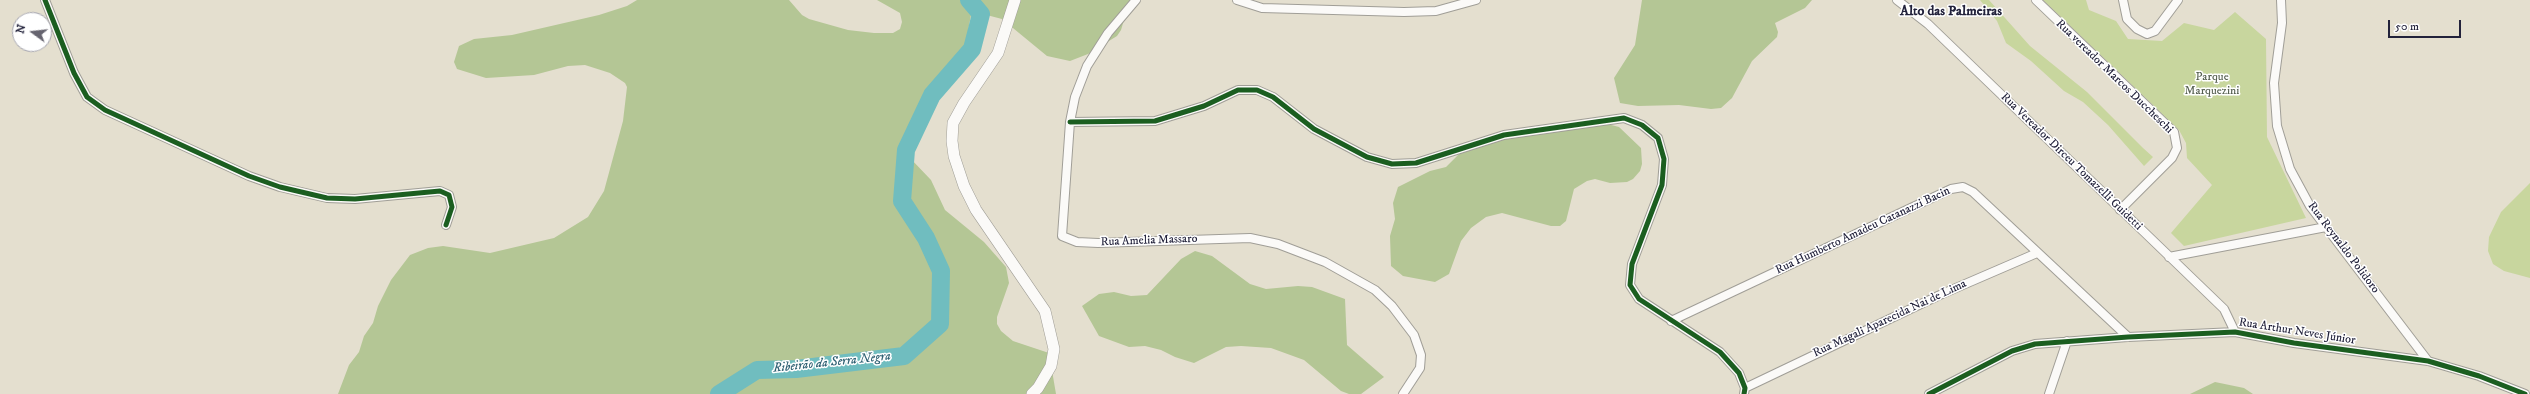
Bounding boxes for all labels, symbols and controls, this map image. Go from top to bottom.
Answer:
district label: Alto das Palmeiras [1900,4,2002,20]
north arrow [12,12,52,52]
scale bar [2390,12,2463,38]
street label: Rua vereador Marcos Duccheschi [2052,17,2176,137]
text: 50 m [2395,19,2419,34]
text: N [13,23,29,35]
park label: Parque Marquezini [2185,71,2239,99]
street label: Rua Vereador Dirceu Tomazelli Guidetti [1997,90,2145,234]
street label: Rua Humberto Amadeu Catanazzi Bacin [1773,184,1953,278]
street label: Rua Reynaldo Polidoro [2304,199,2382,297]
street label: Rua Amelia Massaro [1100,232,1198,250]
street label: Rua Magali Aparecida Nai de Lima [1811,277,1969,361]
street label: Rua Arthur Neves Júnior [2238,316,2356,348]
water label: Ribeirão da Serra Negra [772,349,892,377]

